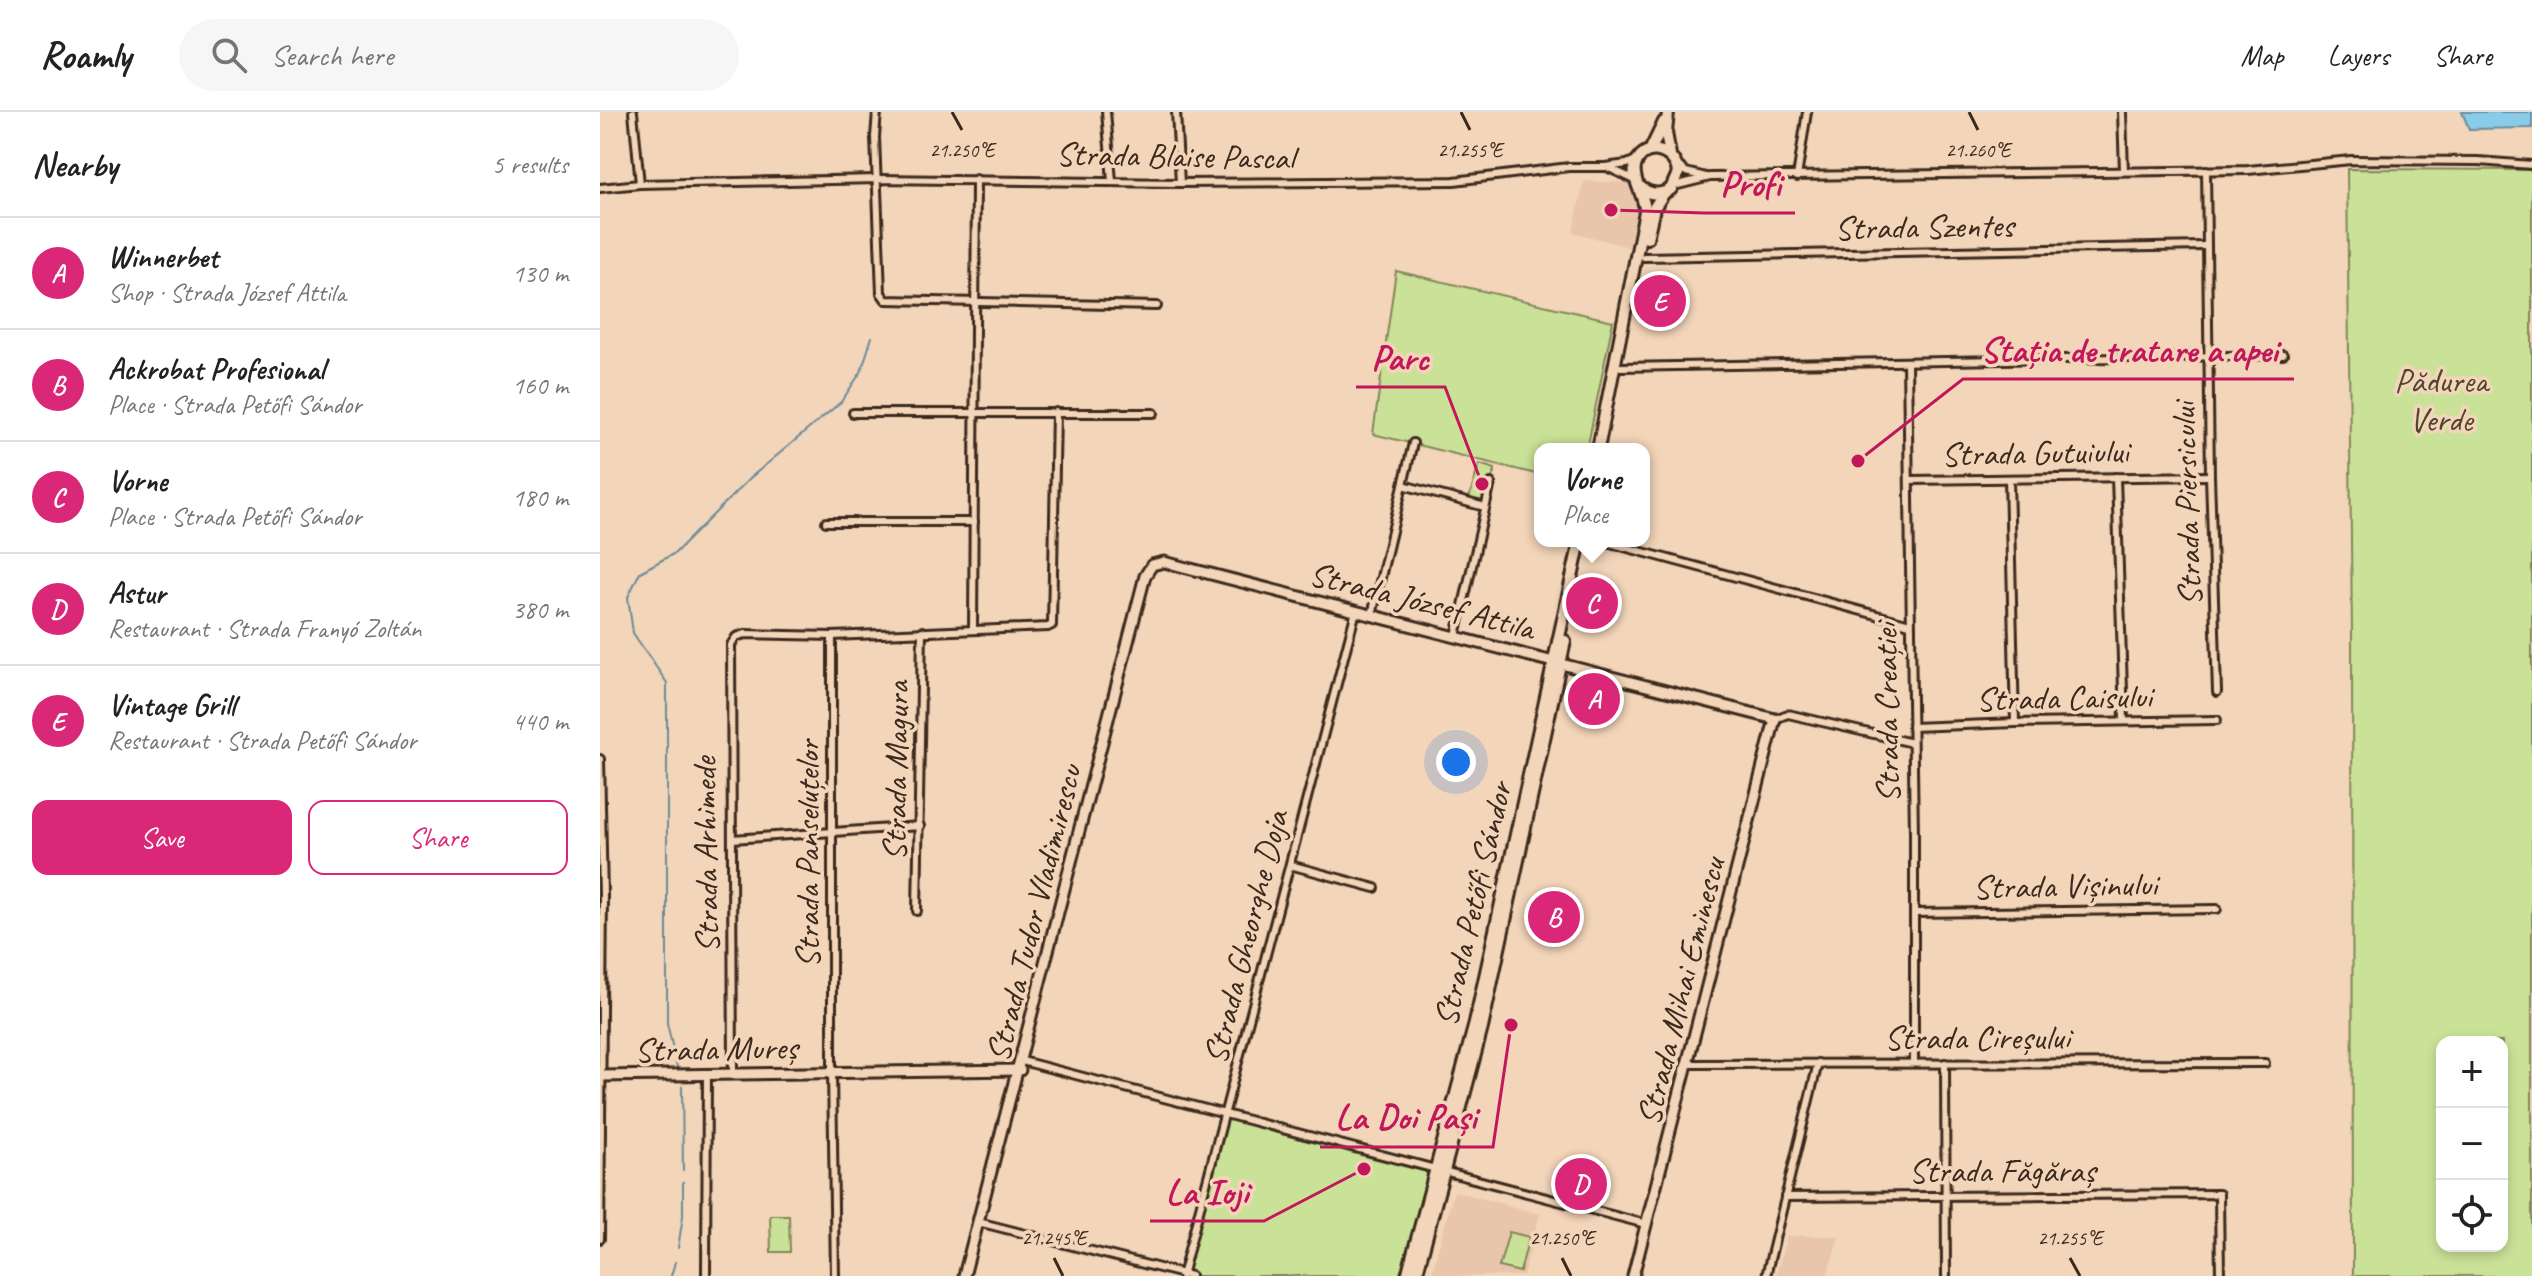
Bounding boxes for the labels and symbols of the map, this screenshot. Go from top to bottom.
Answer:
street label: Strada Blaise Pascal [1055,132,1301,179]
text: 21.250°E [929,138,997,163]
text: 21.255°E [1437,138,1505,163]
text: 21.260°E [1945,138,2013,163]
callout: Profi [1704,153,1795,213]
text: Profi [1720,161,1785,207]
street label: Strada Szentes [1834,203,2017,250]
pin: E [1634,271,1686,331]
callout: Stația de tratare a apei [1963,319,2294,379]
callout: Parc [1356,327,1445,387]
text: Stația de tratare a apei [1980,327,2283,373]
text: Parc [1371,335,1431,381]
park label: Pădurea Verde [2394,359,2491,441]
street label: Strada Piersicului [2161,398,2212,607]
street label: Strada Gutuiului [1941,429,2133,476]
street label: Strada József Attila [1305,552,1542,650]
pin: C [1566,573,1618,633]
street label: Strada Creației [1863,618,1910,803]
pin: A [1568,669,1620,729]
street label: Strada Caisului [1976,674,2156,721]
street label: Strada Magura [872,678,919,861]
street label: Strada Panseluțelor [786,737,829,968]
your location [1436,742,1476,782]
street label: Strada Arhimede [682,755,729,953]
street label: Strada Tudor Vladimirescu [976,758,1092,1066]
street label: Strada Petőfi Sándor [1424,775,1522,1030]
street label: Strada Gheorghe Doja [1193,804,1298,1068]
street label: Strada Mihai Eminescu [1626,850,1735,1129]
street label: Strada Vișinului [1972,862,2161,909]
pin: B [1528,887,1580,947]
street label: Strada Cireșului [1884,1016,2074,1059]
street label: Strada Mureș [634,1026,801,1071]
callout: La Doi Pași [1320,1087,1493,1147]
text: La Doi Pași [1335,1094,1482,1140]
street label: Strada Făgăraș [1909,1149,2099,1192]
pin: D [1555,1154,1607,1214]
callout: La Ioji [1150,1161,1264,1221]
text: La Ioji [1166,1169,1253,1215]
text: 21.245°E [1021,1226,1089,1251]
text: 21.250°E [1529,1226,1597,1251]
text: 21.255°E [2037,1226,2105,1251]

